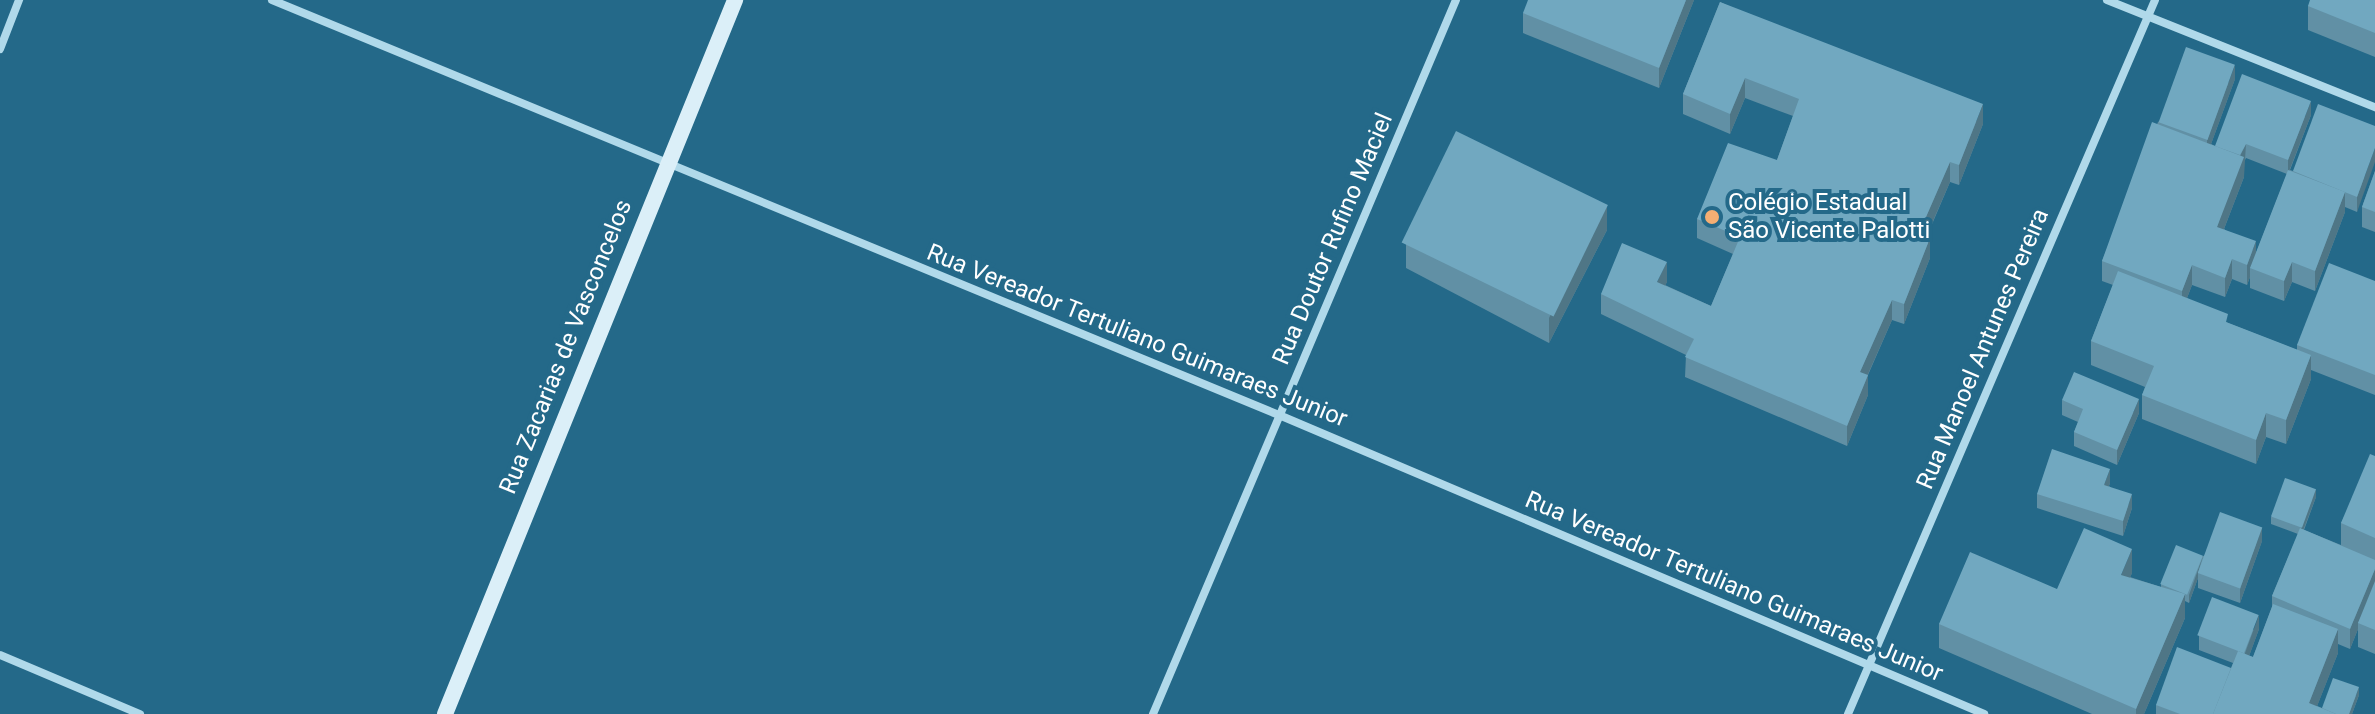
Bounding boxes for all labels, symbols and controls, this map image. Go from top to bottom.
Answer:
street label: Rua Doutor Rufino Maciel [1267,109,1399,369]
place label: Colégio Estadual São Vicente Palotti [1728,189,1930,245]
street label: Rua Zacarias de Vasconcelos [494,196,638,498]
street label: Rua Manoel Antunes Pereira [1911,205,2055,493]
marker: Colégio Estadual São Vicente Palotti [1703,208,1721,226]
street label: Rua Vereador Tertuliano Guimaraes Junior [922,238,1352,434]
street label: Rua Vereador Tertuliano Guimaraes Junior [1521,486,1947,688]

